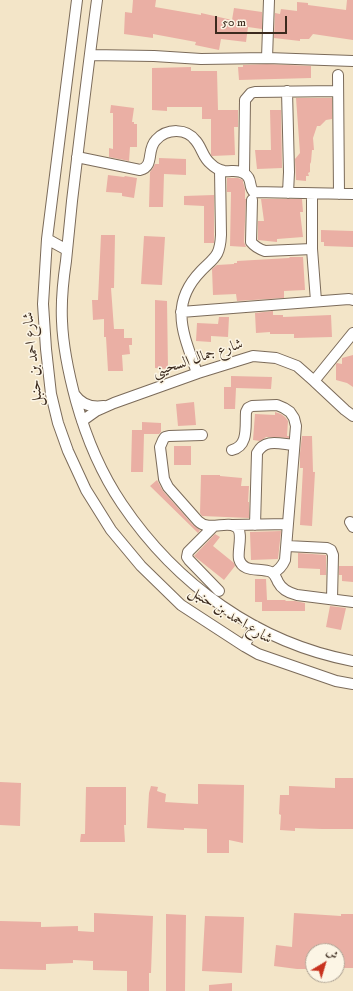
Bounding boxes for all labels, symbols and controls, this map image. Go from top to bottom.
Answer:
scale bar [217,8,289,34]
text: 50 m [222,15,246,30]
street label: شارع احمد بن حنبل [20,311,48,407]
street label: شارع جمال السحيني [151,336,245,382]
street label: شارع احمد بن حنبل [185,583,275,649]
north arrow [305,943,345,983]
text: ش [323,945,340,963]

